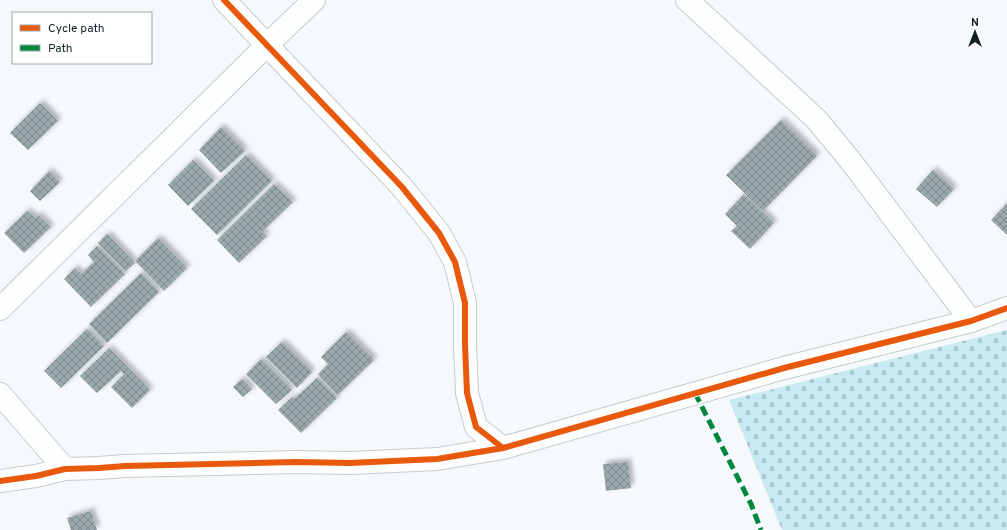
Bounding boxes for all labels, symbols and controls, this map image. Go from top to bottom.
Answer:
legend [12,12,152,64]
north arrow [955,12,995,52]
text: N [971,16,979,30]
text: Cycle path [48,21,105,37]
text: Path [48,41,73,57]

